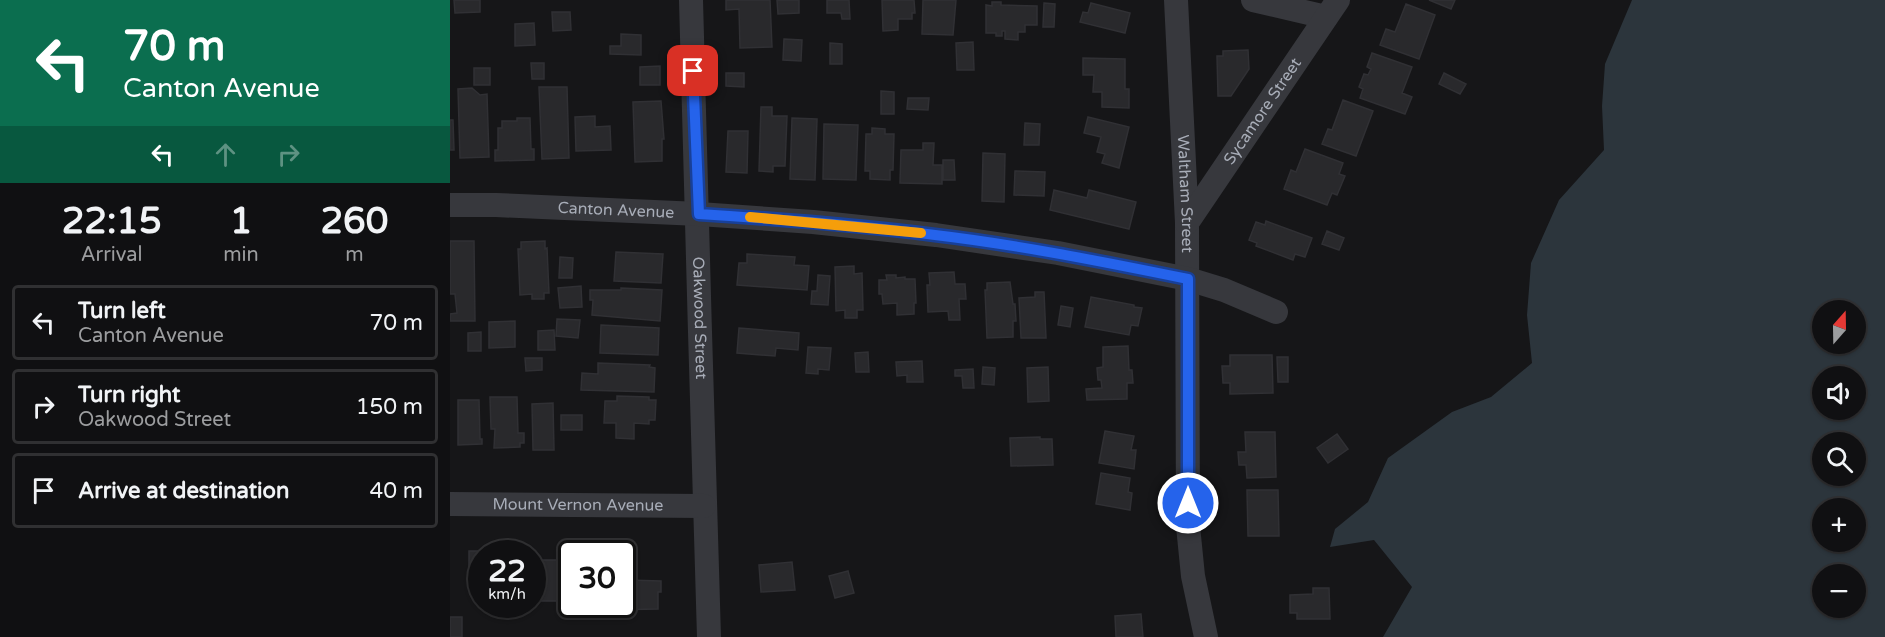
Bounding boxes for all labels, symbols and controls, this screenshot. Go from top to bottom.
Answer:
text: 70 m [123,21,225,72]
icon: left [24,24,102,102]
pin [667,45,718,96]
icon: arrive [676,54,709,87]
street label: Sycamore Street [1219,54,1306,168]
text: Canton Avenue [123,72,320,105]
street label: Waltham Street [1173,134,1197,253]
icon: left [146,138,179,171]
icon: ahead [209,138,242,171]
icon: right [272,138,305,171]
street label: Canton Avenue [557,198,675,223]
text: 22:15 [62,200,162,243]
text: 1 [230,200,252,243]
text: 260 [320,200,388,243]
text: Arrival [81,243,143,267]
text: min [223,243,259,267]
text: m [345,243,364,267]
street label: Oakwood Street [688,256,711,379]
text: Turn left [78,298,166,324]
north arrow [1812,300,1866,354]
map controls [1812,300,1866,618]
icon: left [27,306,60,339]
text: 70 m [369,310,423,336]
text: Canton Avenue [78,324,224,348]
button: sound [1812,366,1866,420]
text: Turn right [78,382,180,408]
icon: right [27,390,60,423]
text: 150 m [356,394,423,420]
text: Oakwood Street [78,408,231,432]
button: search [1812,432,1866,486]
position arrow [1156,471,1220,535]
icon: arrive [27,474,60,507]
text: Arrive at destination [78,478,289,504]
text: 40 m [369,478,423,504]
street label: Mount Vernon Avenue [493,494,663,516]
button: + [1812,498,1866,552]
speed limit sign: 30 [558,540,636,618]
text: 22 [488,553,526,590]
button: − [1812,564,1866,618]
text: km/h [488,585,526,603]

